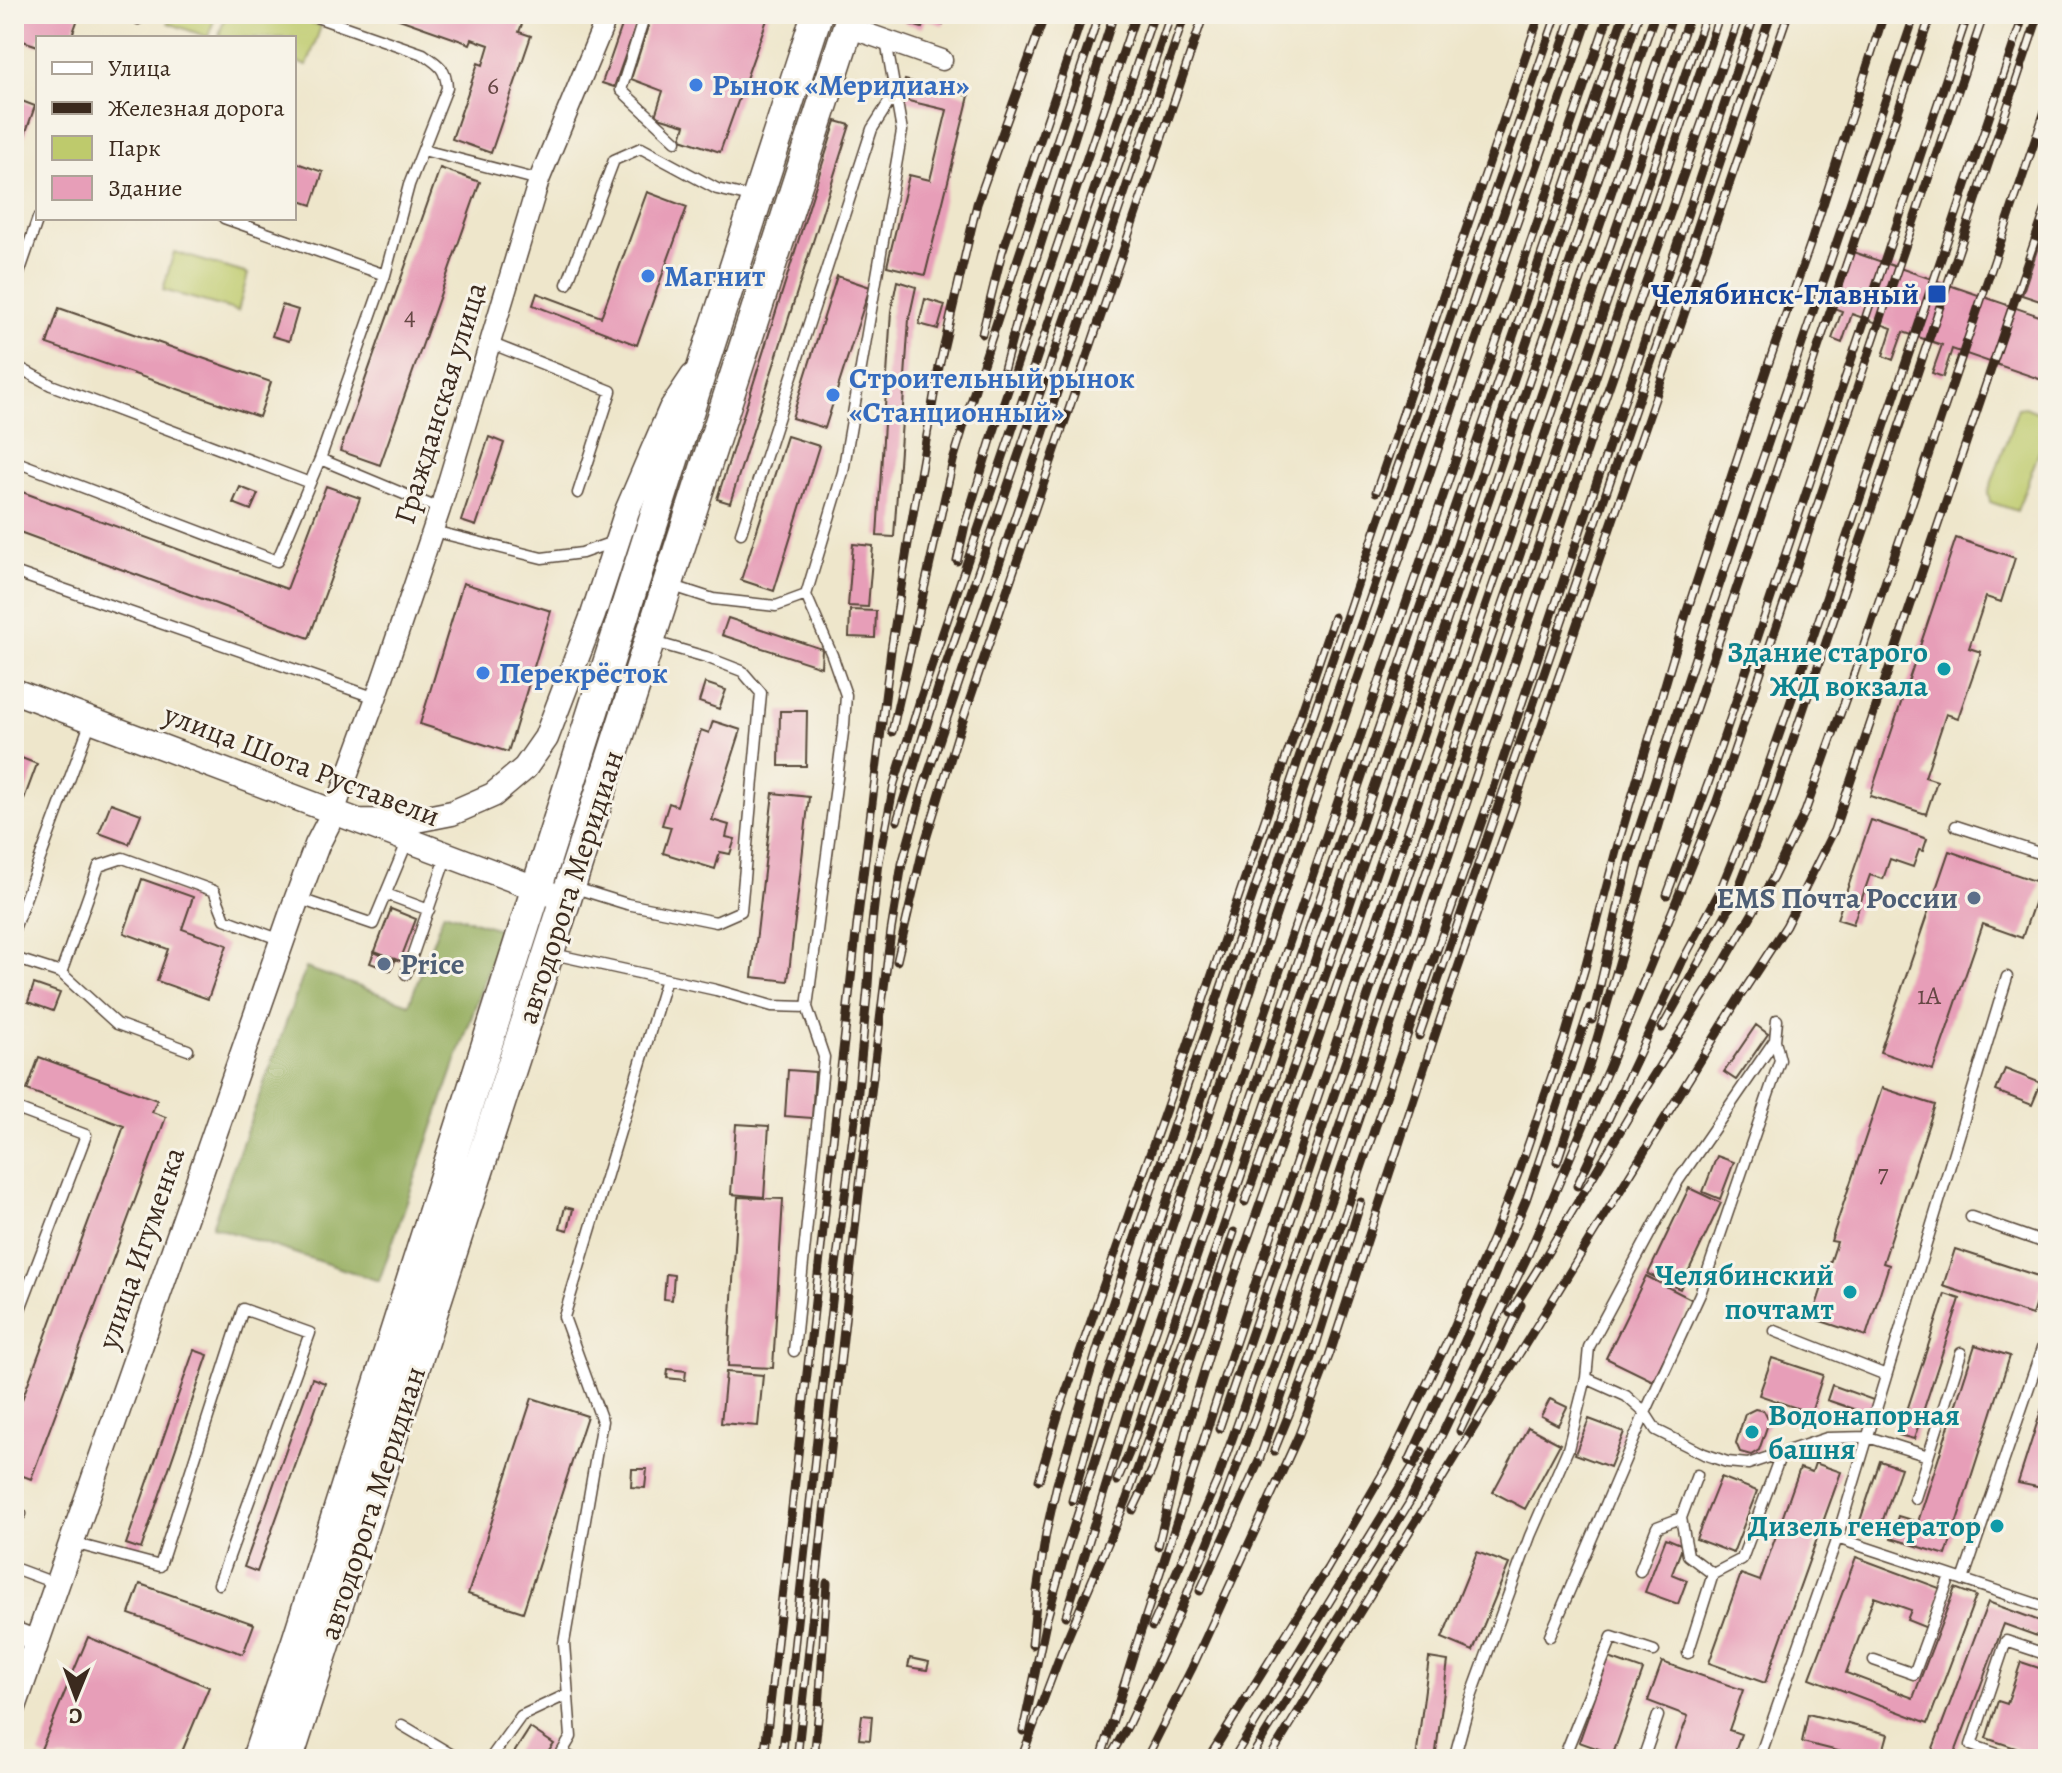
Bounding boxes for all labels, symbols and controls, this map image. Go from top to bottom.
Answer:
legend [36,36,296,220]
text: Улица [108,52,171,84]
place label: Рынок «Меридиан» [712,65,969,105]
house number: 6 [487,68,499,103]
marker: Рынок «Меридиан» [687,76,705,94]
text: Железная дорога [108,92,284,124]
text: Парк [108,132,161,164]
text: Здание [108,172,183,204]
place label: Магнит [664,256,766,296]
marker: Магнит [639,267,657,285]
place label: Челябинск-Главный [1651,274,1919,314]
street label: Гражданская улица [384,277,496,529]
marker: Челябинск-Главный [1926,283,1948,305]
house number: 4 [404,299,416,334]
place label: Строительный рынок «Станционный» [849,358,1135,432]
marker: Строительный рынок «Станционный» [824,386,842,404]
place label: Здание старого ЖД вокзала [1727,632,1929,706]
place label: Перекрёсток [499,653,668,693]
marker: Здание старого ЖД вокзала [1935,660,1953,678]
marker: Перекрёсток [474,664,492,682]
street label: улица Шота Руставели [157,694,446,836]
street label: автодорога Меридиан [507,745,633,1029]
place label: EMS Почта России [1716,878,1958,918]
marker: EMS Почта России [1965,889,1983,907]
place label: Price [400,944,465,984]
marker: Price [375,955,393,973]
house number: 1А [1917,978,1942,1013]
street label: улица Игуменка [87,1142,194,1355]
house number: 7 [1878,1156,1889,1191]
place label: Челябинский почтамт [1655,1255,1834,1329]
marker: Челябинский почтамт [1841,1283,1859,1301]
street label: автодорога Меридиан [309,1361,435,1645]
place label: Водонапорная башня [1768,1395,1960,1469]
marker: Водонапорная башня [1743,1423,1761,1441]
place label: Дизель генератор [1748,1506,1981,1546]
marker: Дизель генератор [1988,1517,2006,1535]
north arrow [36,1657,116,1737]
text: С [69,1701,83,1731]

